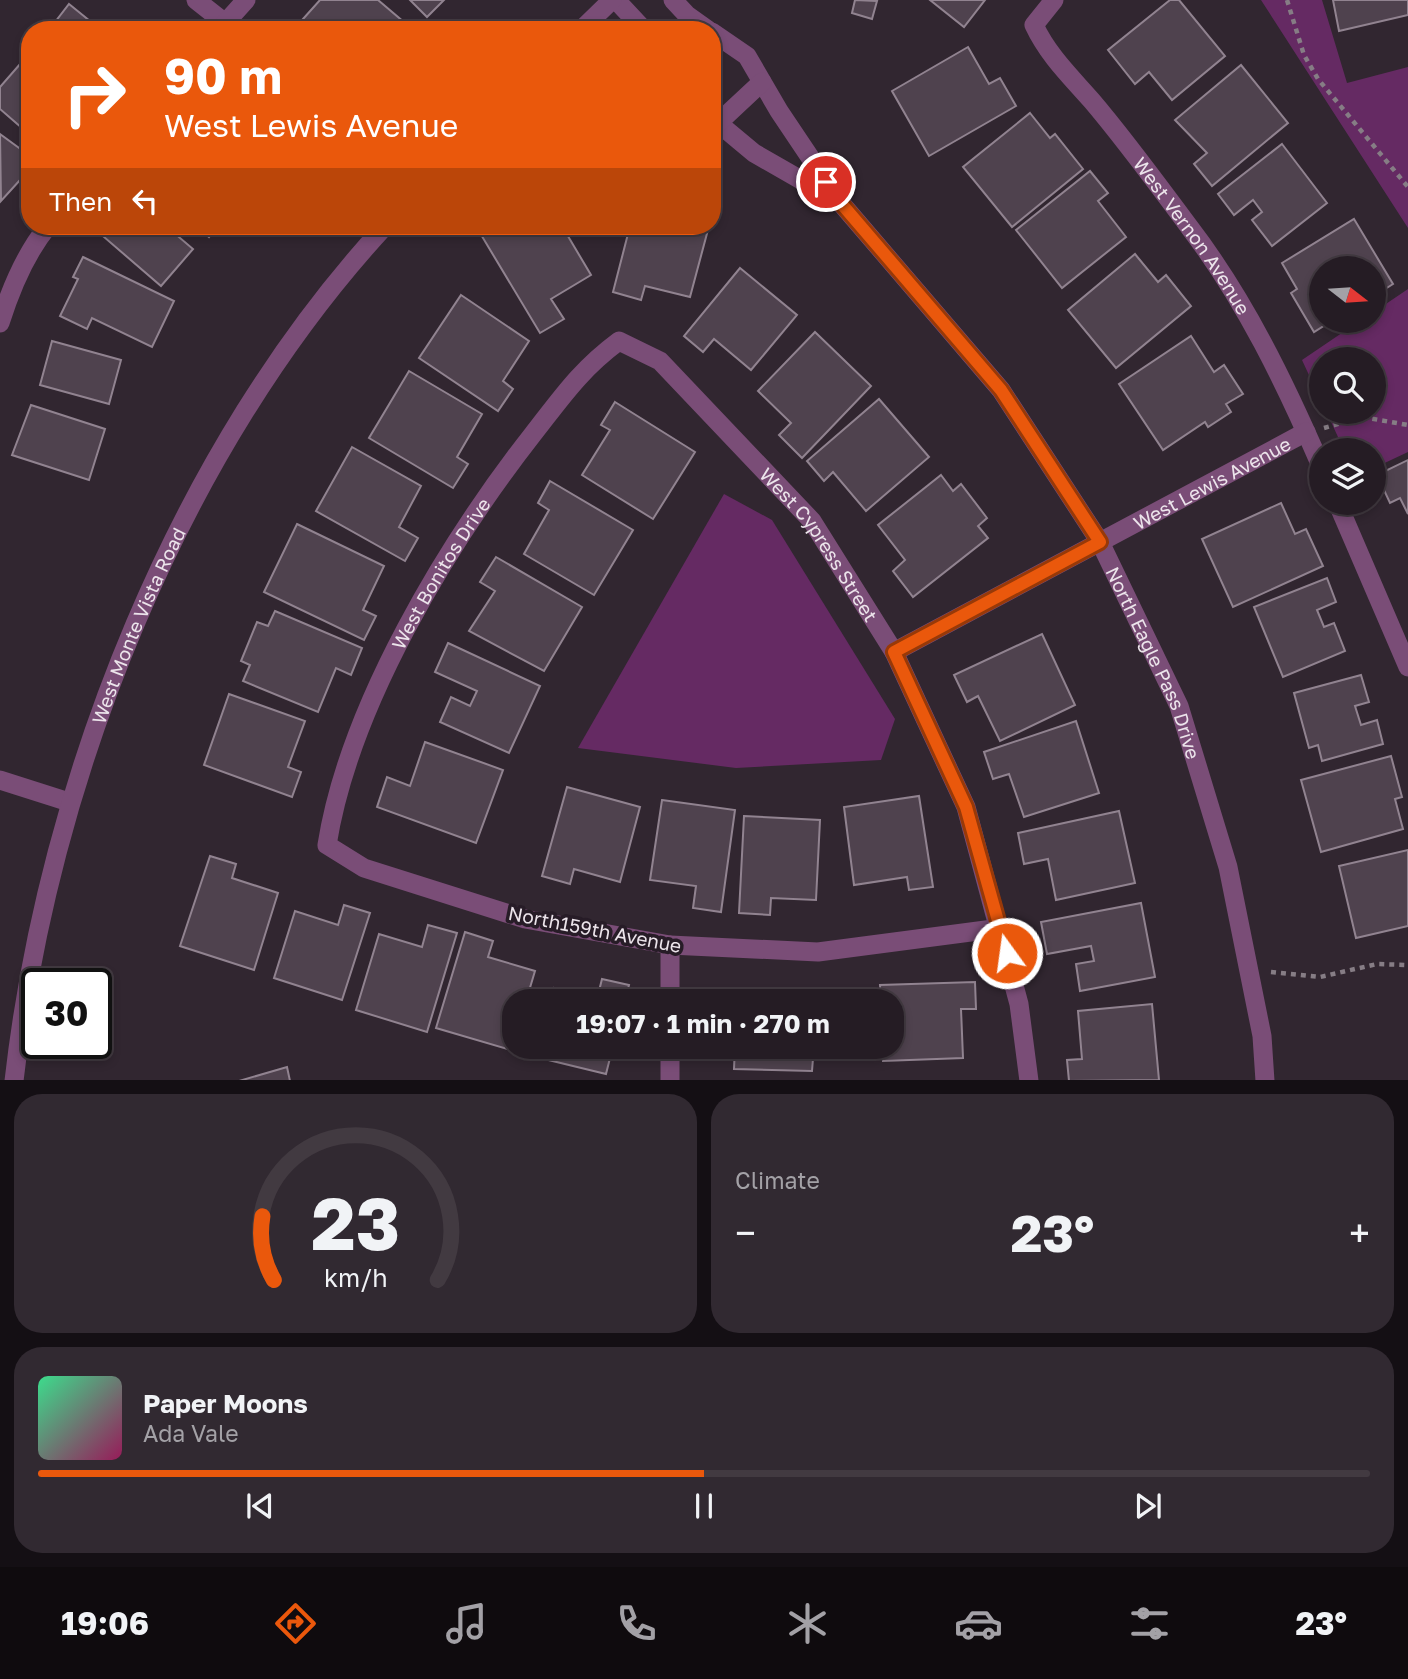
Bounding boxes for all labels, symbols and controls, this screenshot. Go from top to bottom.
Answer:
text: 90 m [164,46,282,105]
icon: right [49,49,140,140]
text: West Lewis Avenue [164,106,458,144]
pin [796,152,856,212]
street label: West Vernon Avenue [1129,152,1256,318]
icon: arrive [807,163,845,201]
icon: left [126,182,164,220]
text: Then [49,186,112,217]
north arrow [1309,256,1386,332]
map controls [1309,256,1386,515]
button: search [1309,347,1386,424]
street label: West Lewis Avenue [1129,431,1294,534]
button: layers [1309,438,1386,515]
street label: West Cypress Street [756,462,883,625]
street label: West Bonitos Drive [386,493,495,653]
street label: West Monte Vista Road [86,523,190,727]
street label: North Eagle Pass Drive [1102,563,1206,762]
street label: North159th Avenue [507,901,683,957]
position arrow [970,916,1044,990]
speed limit sign: 30 [21,968,112,1059]
text: 19:07 · 1 min · 270 m [576,1008,830,1039]
text: Climate [735,1166,820,1194]
text: 23 [311,1179,400,1266]
text: 23° [1011,1201,1094,1263]
text: − [735,1210,756,1255]
text: + [1349,1210,1370,1255]
text: km/h [324,1261,387,1292]
text: Paper Moons [143,1388,308,1419]
text: Ada Vale [143,1419,239,1447]
icon: previous [241,1487,279,1525]
icon: pause [685,1487,723,1525]
icon: next [1129,1487,1167,1525]
icon: directions [271,1599,320,1648]
icon: music [442,1599,491,1648]
icon: phone [612,1599,661,1648]
icon: climate [783,1599,832,1648]
icon: car [954,1599,1003,1648]
icon: filters [1125,1599,1174,1648]
text: 19:06 [61,1604,149,1642]
text: 23° [1296,1604,1347,1642]

